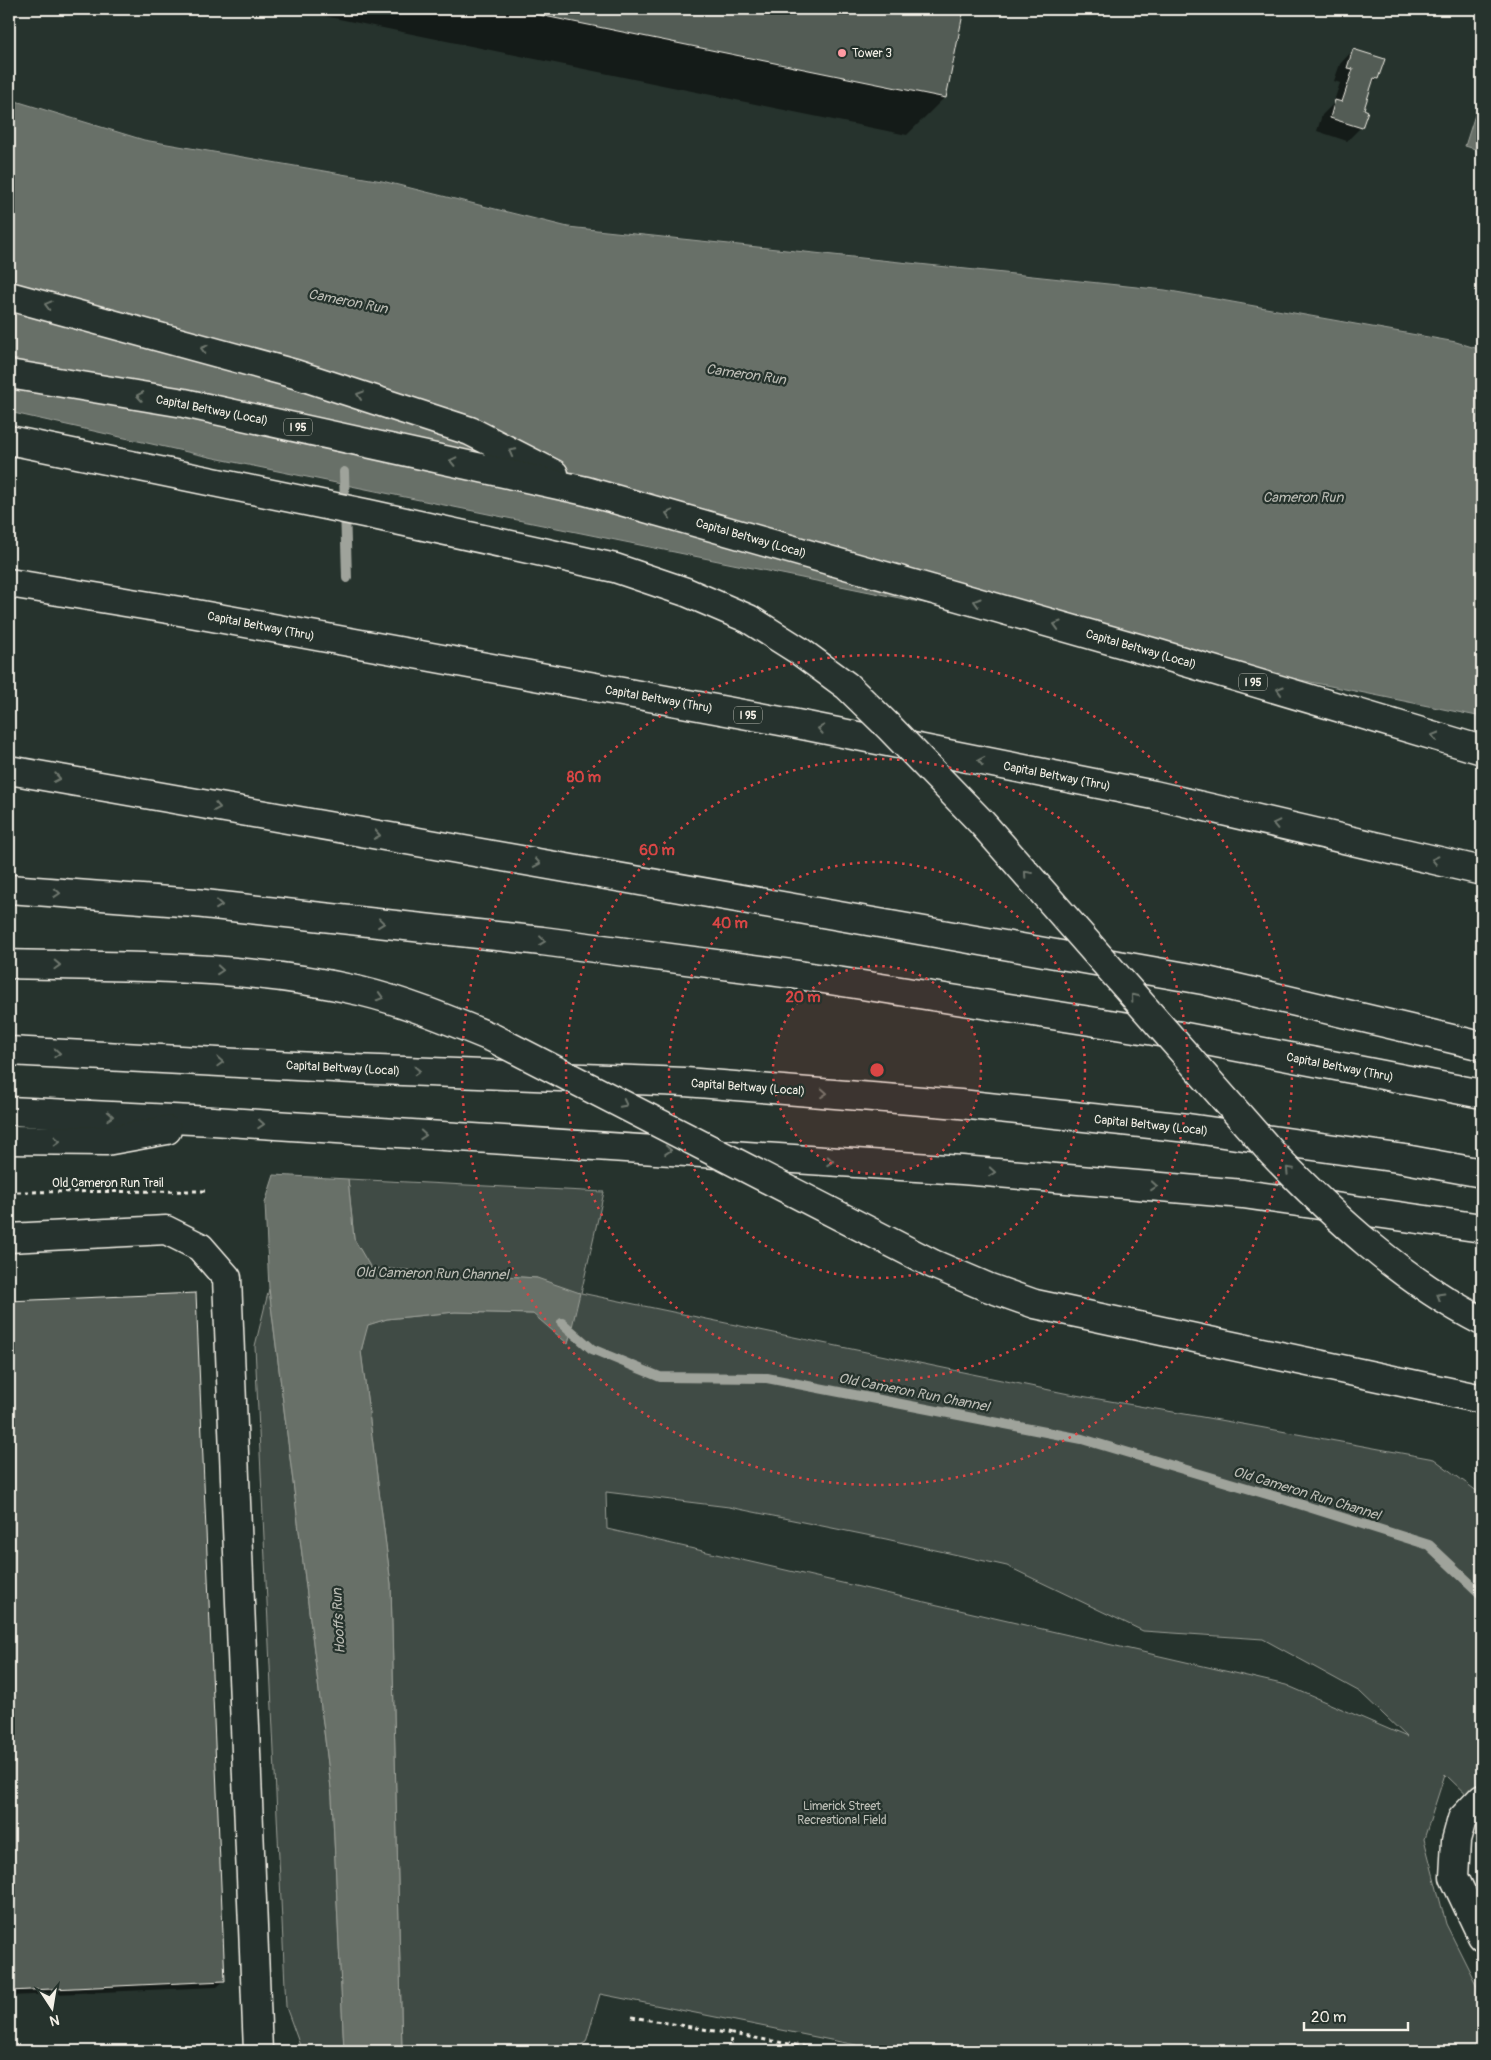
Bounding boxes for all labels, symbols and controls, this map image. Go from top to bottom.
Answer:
place label: Tower 3 [852,46,892,61]
marker: Tower 3 [836,47,848,59]
water label: Cameron Run [307,285,390,318]
one-way arrow [44,301,52,311]
one-way arrow [201,344,209,354]
water label: Cameron Run [705,360,788,389]
one-way arrow [136,391,144,401]
one-way arrow [357,391,365,401]
street label: Capital Beltway (Local) [154,392,269,429]
road number: I 95 [284,418,312,436]
one-way arrow [508,448,517,458]
one-way arrow [449,456,458,467]
water label: Cameron Run [1263,489,1344,506]
one-way arrow [665,510,674,520]
street label: Capital Beltway (Local) [694,516,808,561]
one-way arrow [973,597,981,607]
street label: Capital Beltway (Thru) [206,609,316,644]
one-way arrow [1053,620,1061,630]
street label: Capital Beltway (Local) [1084,627,1198,672]
road number: I 95 [1239,674,1267,690]
street label: Capital Beltway (Thru) [604,683,714,716]
one-way arrow [1276,685,1284,695]
road number: I 95 [734,706,762,724]
one-way arrow [817,724,826,735]
one-way arrow [1432,732,1440,742]
one-way arrow [976,756,985,767]
street label: Capital Beltway (Thru) [1002,759,1112,794]
text: 80 m [567,768,601,787]
one-way arrow [52,773,61,783]
one-way arrow [212,801,221,811]
one-way arrow [1272,819,1281,830]
one-way arrow [372,829,381,839]
text: 60 m [639,841,675,860]
one-way arrow [1430,855,1439,866]
one-way arrow [533,857,541,867]
one-way arrow [1024,871,1033,880]
one-way arrow [54,887,62,898]
one-way arrow [216,899,224,910]
text: 40 m [712,914,748,933]
one-way arrow [377,917,385,928]
one-way arrow [538,936,547,946]
one-way arrow [54,960,62,970]
one-way arrow [216,965,224,976]
text: 20 m [785,988,821,1007]
one-way arrow [375,991,384,1001]
one-way arrow [1131,993,1140,1002]
one-way arrow [54,1048,62,1059]
street label: Capital Beltway (Thru) [1285,1050,1395,1085]
one-way arrow [216,1056,224,1067]
street label: Capital Beltway (Local) [286,1058,400,1079]
centre of rings [868,1061,886,1079]
one-way arrow [413,1066,421,1077]
street label: Capital Beltway (Local) [690,1076,805,1099]
one-way arrow [820,1088,828,1099]
one-way arrow [619,1098,628,1108]
one-way arrow [106,1111,114,1122]
street label: Capital Beltway (Local) [1093,1112,1209,1139]
one-way arrow [257,1119,265,1130]
one-way arrow [420,1129,428,1140]
one-way arrow [54,1136,62,1146]
one-way arrow [664,1145,672,1156]
one-way arrow [826,1155,834,1166]
one-way arrow [988,1166,996,1177]
one-way arrow [1286,1167,1295,1176]
street label: Old Cameron Run Trail [52,1176,164,1191]
one-way arrow [1150,1180,1158,1191]
water label: Old Cameron Run Channel [355,1264,510,1283]
one-way arrow [1437,1293,1446,1303]
water label: Old Cameron Run Channel [837,1370,992,1416]
water label: Old Cameron Run Channel [1231,1463,1384,1524]
water label: Hooffs Run [328,1587,349,1654]
park label: Limerick Street Recreational Field [797,1799,887,1828]
north arrow [28,1982,78,2032]
scale bar [1304,2000,1407,2032]
text: 20 m [1311,2008,1346,2027]
text: N [48,2011,61,2030]

